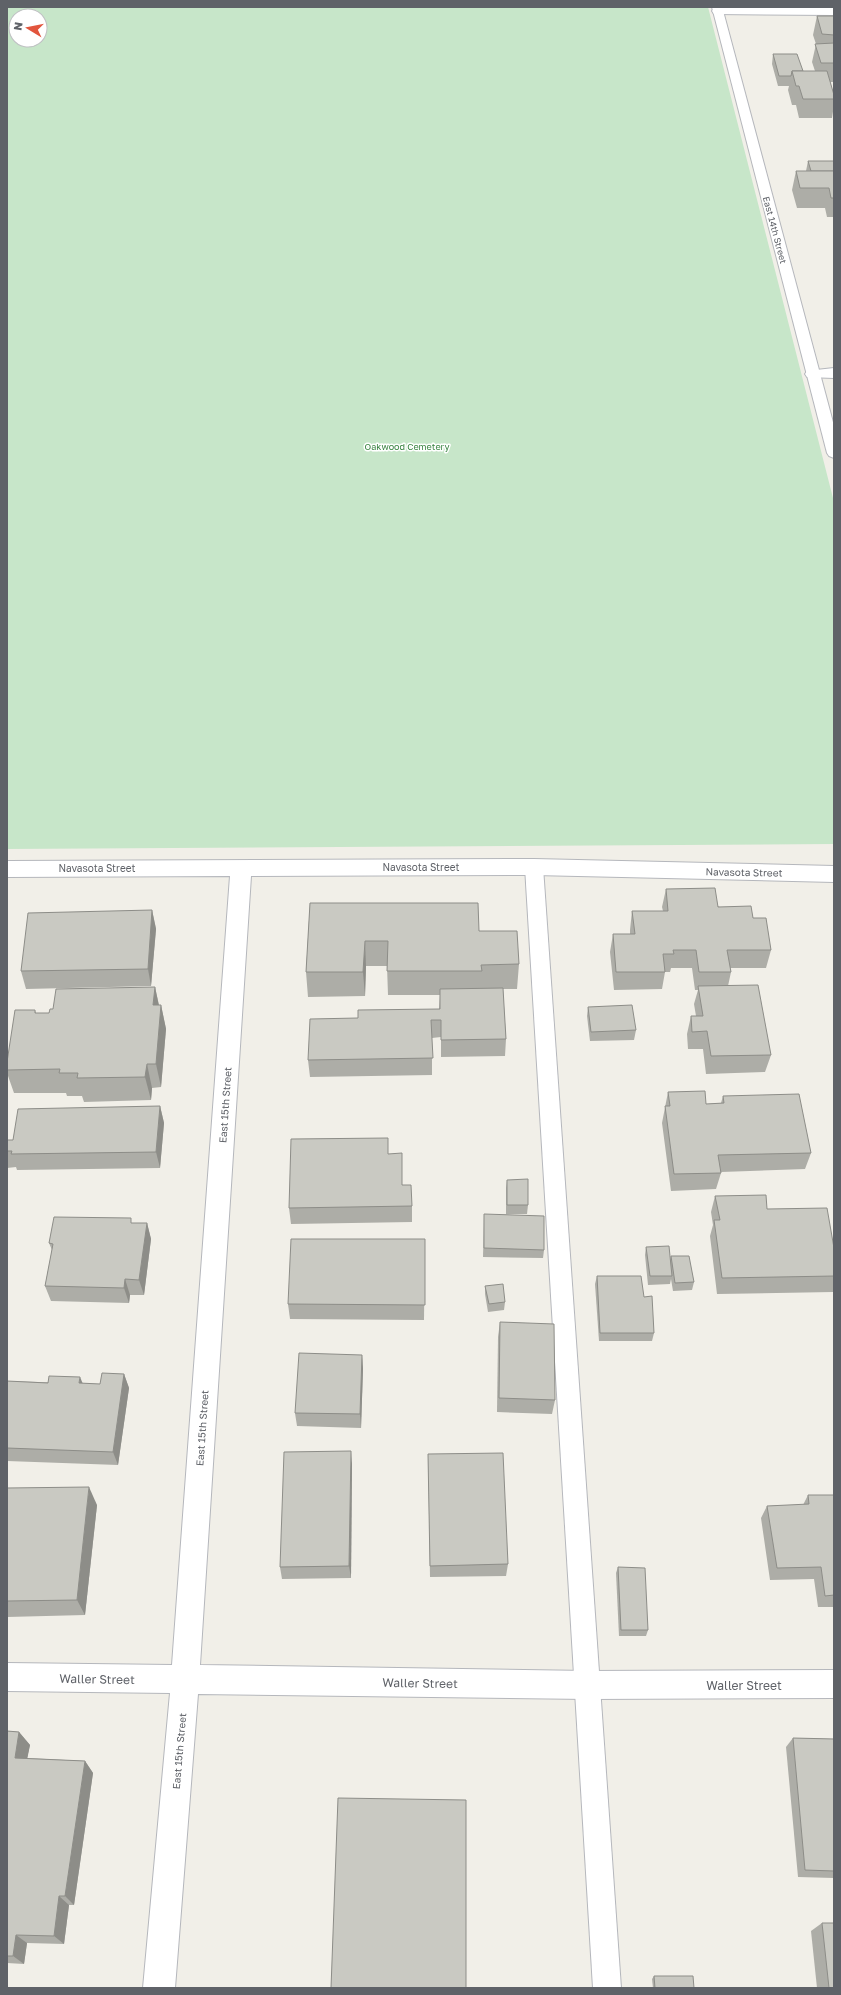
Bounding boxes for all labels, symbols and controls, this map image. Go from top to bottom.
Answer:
north arrow [8,8,48,48]
text: N [11,21,25,31]
street label: East 14th Street [761,195,789,265]
park label: Oakwood Cemetery [365,441,449,452]
street label: Navasota Street [382,861,460,873]
street label: Navasota Street [58,862,136,874]
street label: Navasota Street [705,865,783,879]
street label: East 15th Street [216,1066,234,1144]
street label: East 15th Street [193,1389,211,1467]
street label: Waller Street [59,1671,135,1687]
street label: Waller Street [382,1675,458,1691]
street label: Waller Street [706,1678,782,1693]
street label: East 15th Street [170,1712,188,1790]

